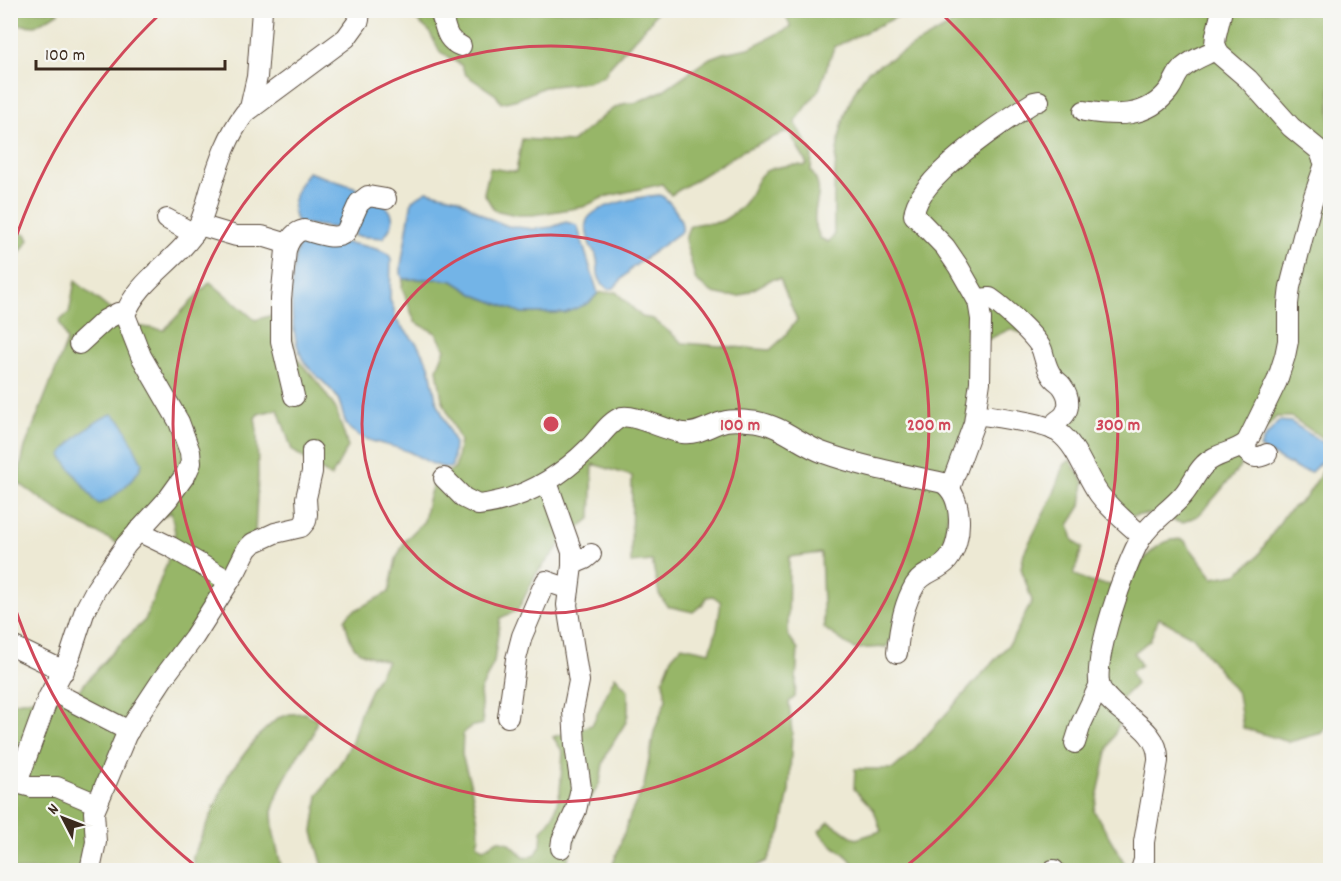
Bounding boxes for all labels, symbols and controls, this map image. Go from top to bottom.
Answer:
scale bar [36,33,225,71]
text: 100 m [45,44,85,69]
centre of rings [541,414,561,434]
text: 100 m [720,414,760,439]
text: 200 m [907,414,951,439]
text: 300 m [1096,414,1140,439]
north arrow [33,788,93,848]
text: N [43,799,65,820]

